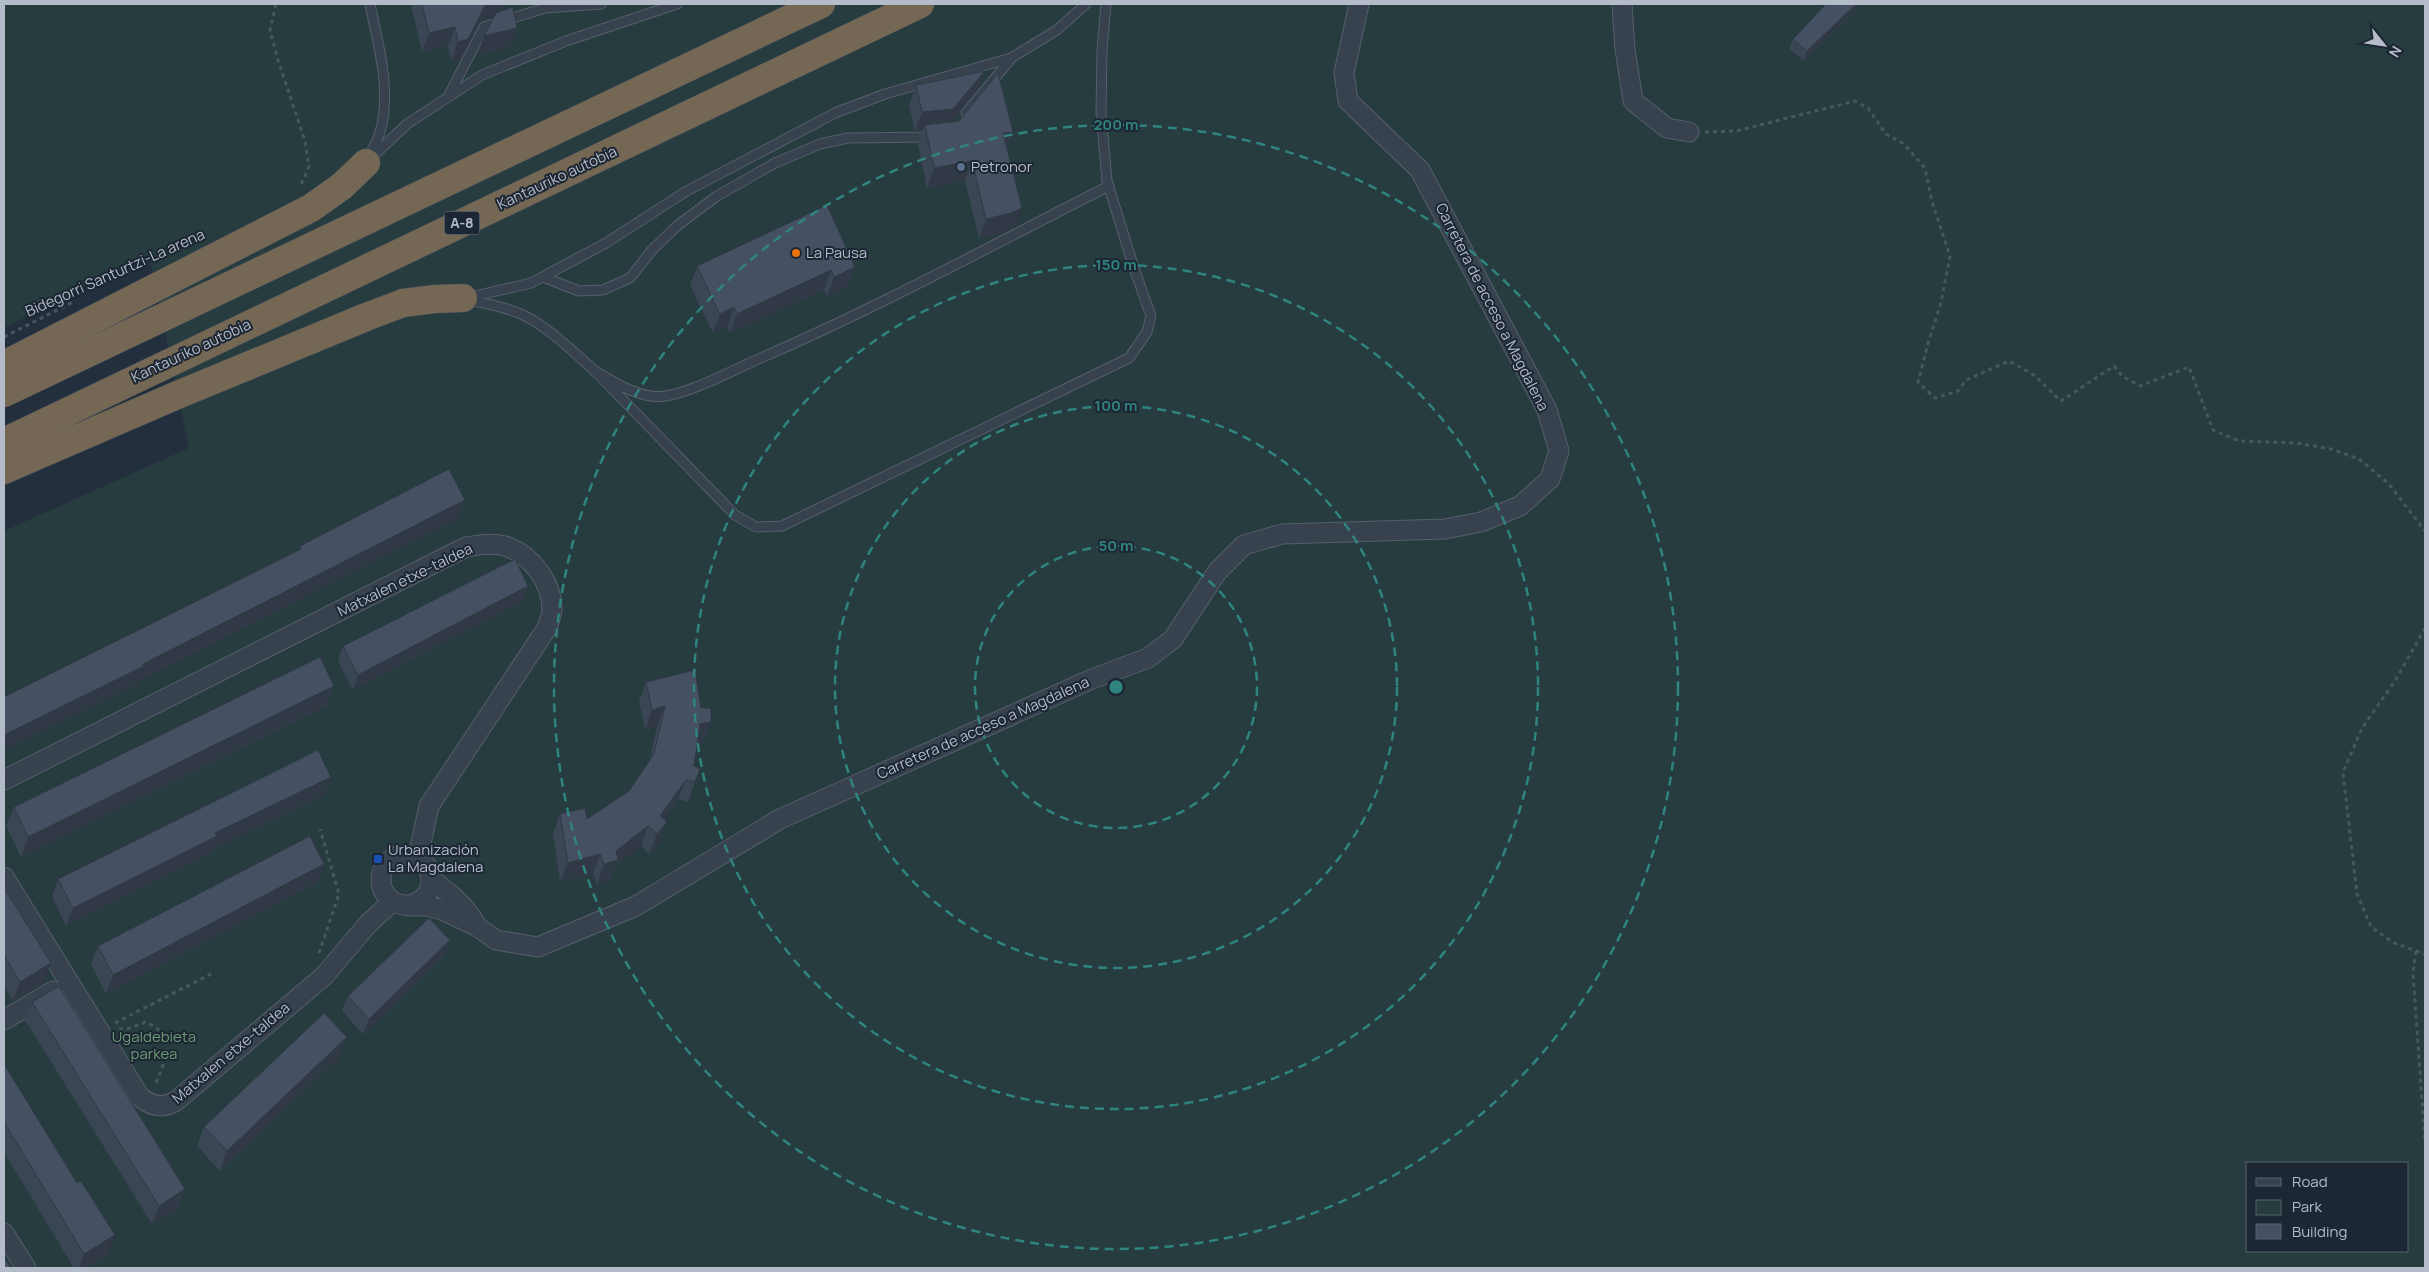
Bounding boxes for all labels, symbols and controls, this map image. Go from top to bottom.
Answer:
north arrow [2359,20,2409,70]
text: N [2385,43,2406,61]
text: 200 m [1093,114,1139,135]
street label: Kantauriko autobia [493,141,620,215]
place label: Petronor [971,156,1033,177]
marker: Petronor [955,161,967,173]
street label: Carretera de acceso a Magdalena [1431,199,1554,414]
road number: A-8 [444,212,480,234]
street label: Bidegorri Santurtzi-La arena [22,223,208,322]
place label: La Pausa [806,242,867,263]
marker: La Pausa [790,247,802,259]
text: 150 m [1095,254,1137,275]
street label: Kantauriko autobia [127,314,254,388]
text: 100 m [1095,395,1137,416]
text: 50 m [1098,535,1134,556]
street label: Matxalen etxe-taldea [334,538,476,621]
street label: Carretera de acceso a Magdalena [873,671,1092,784]
centre of rings [1107,678,1125,696]
place label: Urbanización La Magdalena [388,839,483,877]
marker: Urbanización La Magdalena [372,853,384,865]
street label: Matxalen etxe-taldea [167,997,294,1108]
park label: Ugaldebieta parkea [112,1026,196,1064]
legend [2246,1162,2409,1252]
text: Road [2292,1171,2328,1192]
text: Park [2292,1196,2322,1217]
text: Building [2292,1221,2347,1242]

